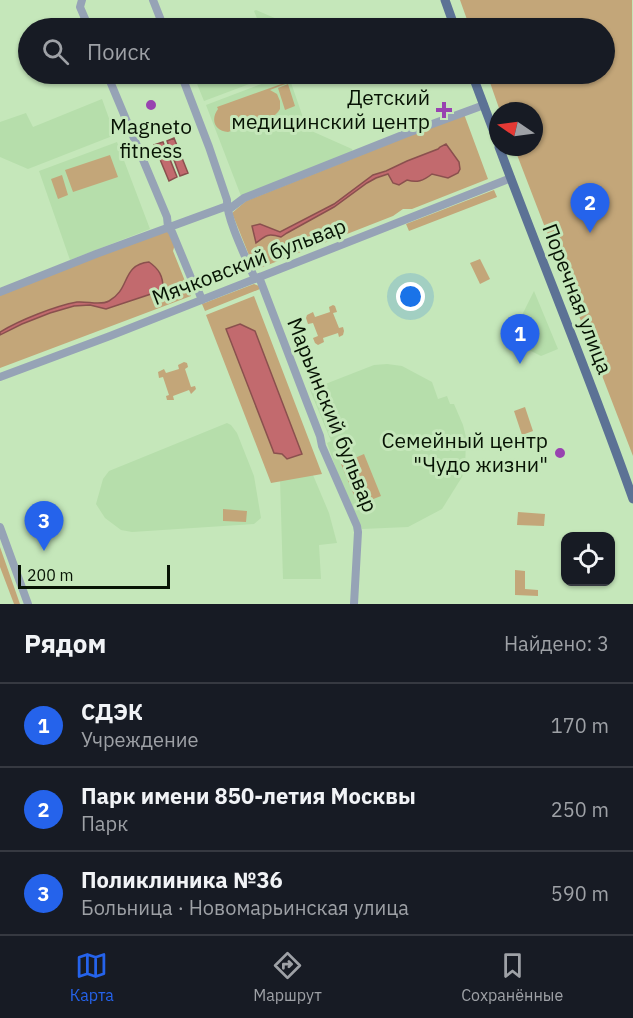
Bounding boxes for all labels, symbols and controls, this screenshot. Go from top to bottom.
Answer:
search box [18,18,615,84]
icon: search [39,35,72,68]
text: Поиск [87,37,151,66]
place label: Детский медицинский центр [231,83,430,135]
marker: Magneto fitness [144,98,158,112]
marker: Детский медицинский центр [435,101,453,119]
north arrow [489,102,543,156]
place label: Magneto fitness [110,112,192,164]
pin: 2 [570,184,610,233]
street label: Мячковский бульвар [148,211,350,311]
street label: Поречная улица [536,219,620,378]
your location [396,282,425,311]
street label: Марьинский бульвар [281,313,385,516]
pin: 1 [500,314,540,364]
place label: Семейный центр "Чудо жизни" [382,426,548,478]
marker: Семейный центр "Чудо жизни" [553,446,567,460]
pin: 3 [24,502,63,551]
map controls [561,532,615,586]
button: locate [561,532,615,586]
scale bar [18,562,170,590]
text: 200 m [27,565,74,585]
text: Рядом [24,626,106,660]
text: Найдено: 3 [504,630,609,657]
text: СДЭК [81,697,143,726]
text: 1 [38,712,50,739]
text: 170 m [551,712,609,739]
text: Учреждение [81,726,198,753]
text: Парк имени 850-летия Москвы [81,781,416,810]
text: 2 [38,796,50,823]
text: 250 m [551,796,609,823]
text: Парк [81,810,128,837]
text: Поликлиника №36 [81,865,283,894]
text: 3 [38,880,50,907]
text: 590 m [551,880,609,907]
text: Больница · Новомарьинская улица [81,894,409,921]
tab: Карта [70,949,114,1005]
tab: Маршрут [253,949,322,1005]
tab: Сохранённые [461,949,563,1005]

